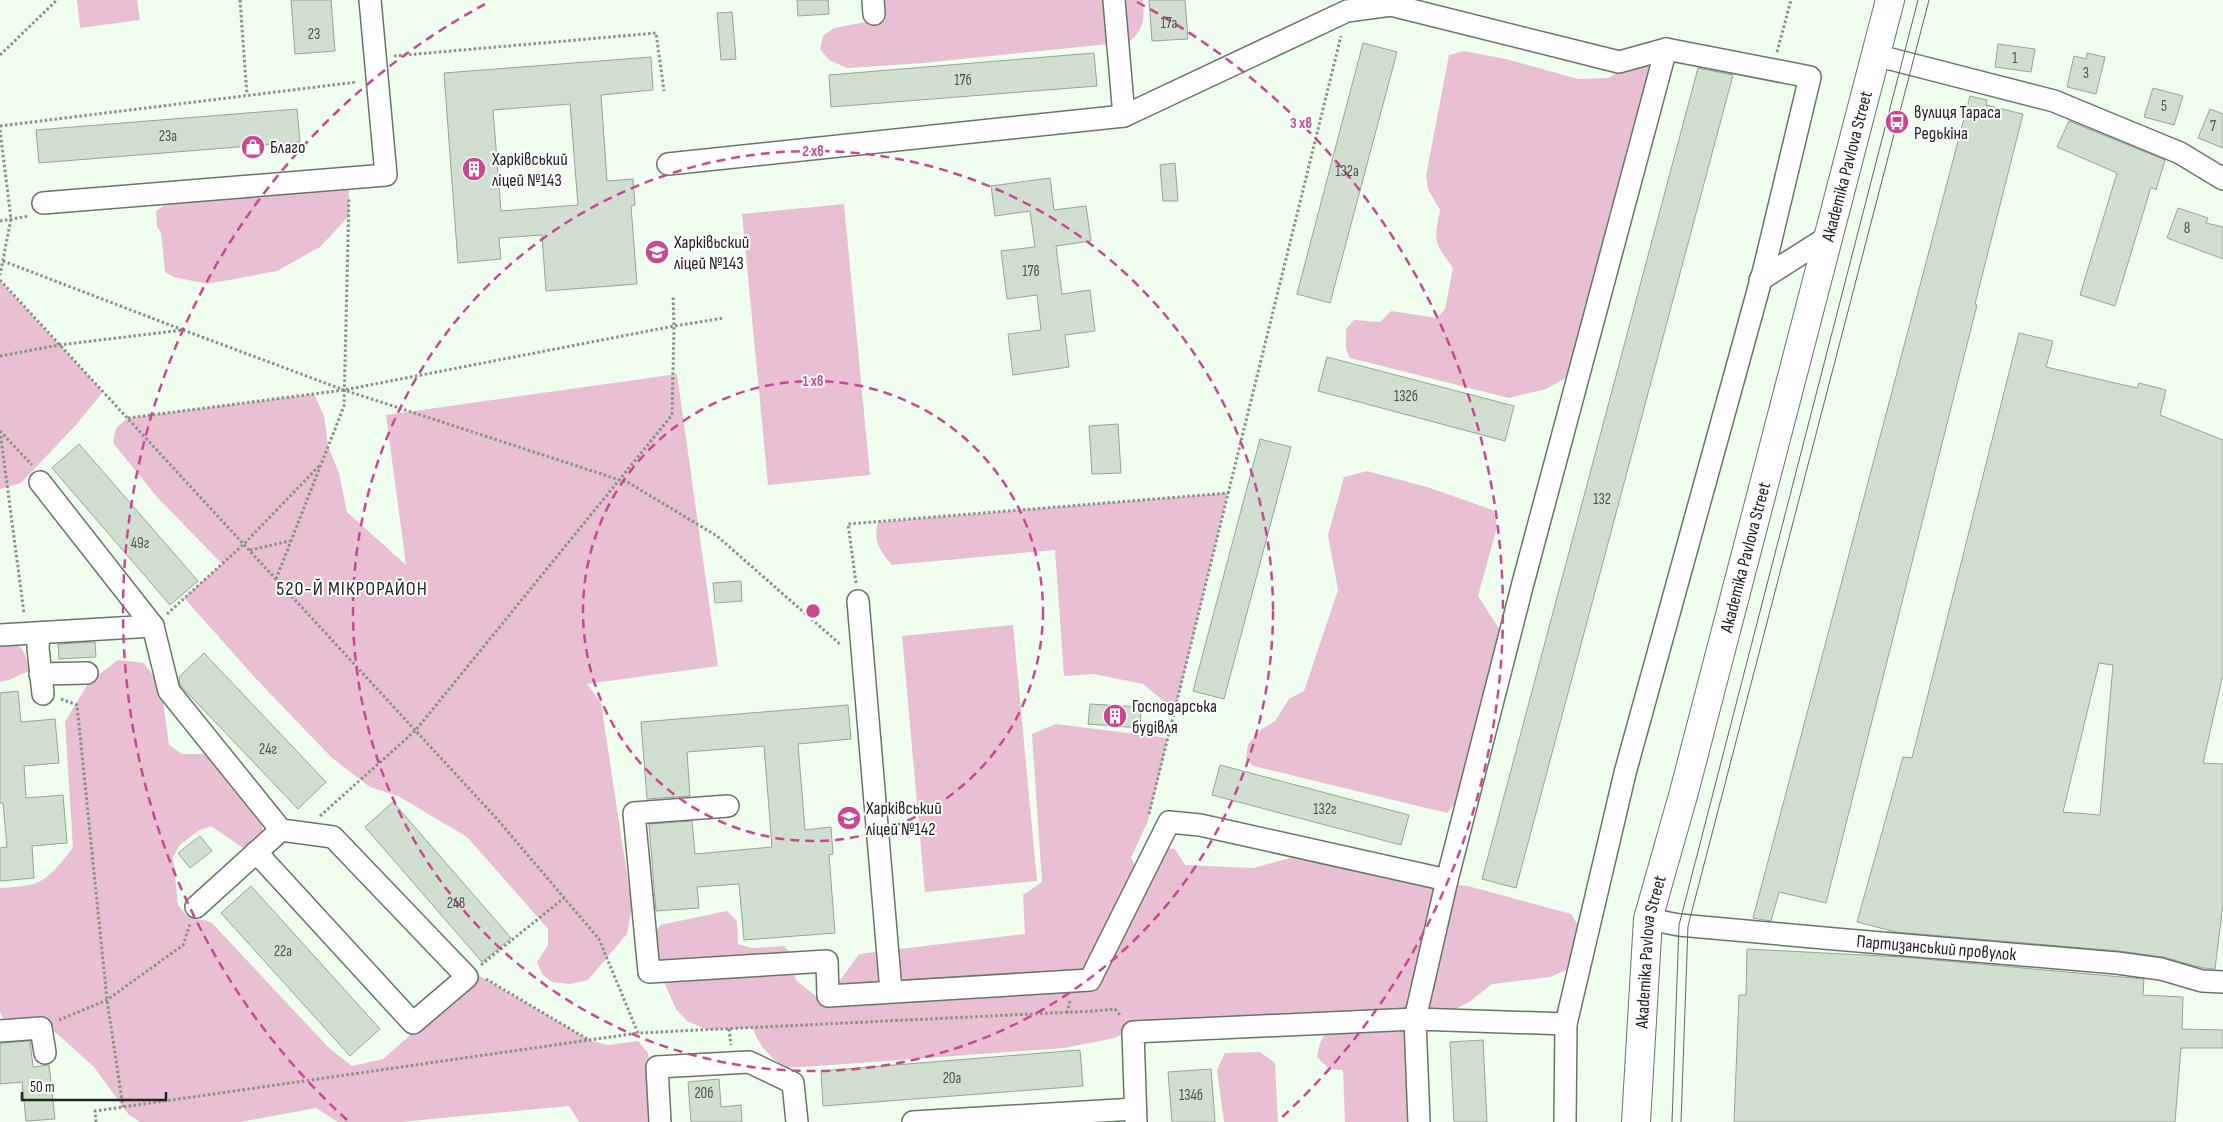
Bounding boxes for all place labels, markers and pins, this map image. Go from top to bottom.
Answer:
place label: вулиця Тараса Редькіна [1914,102,2001,144]
bus stop icon: вулиця Тараса Редькіна [1884,109,1910,135]
shop icon: Благо [240,134,266,160]
place label: Благо [270,137,305,158]
place label: Харківський ліцей №143 [491,149,568,191]
building icon: Харківський ліцей №143 [461,156,487,182]
place label: Харківьский ліцей №143 [673,232,749,274]
school or university icon: Харківьский ліцей №143 [644,239,670,265]
centre of rings [804,602,822,620]
place label: Господарська будівля [1132,696,1217,738]
building icon: Господарська будівля [1102,703,1128,729]
place label: Харківський ліцей №142 [865,798,942,840]
school or university icon: Харківський ліцей №142 [836,805,862,831]

